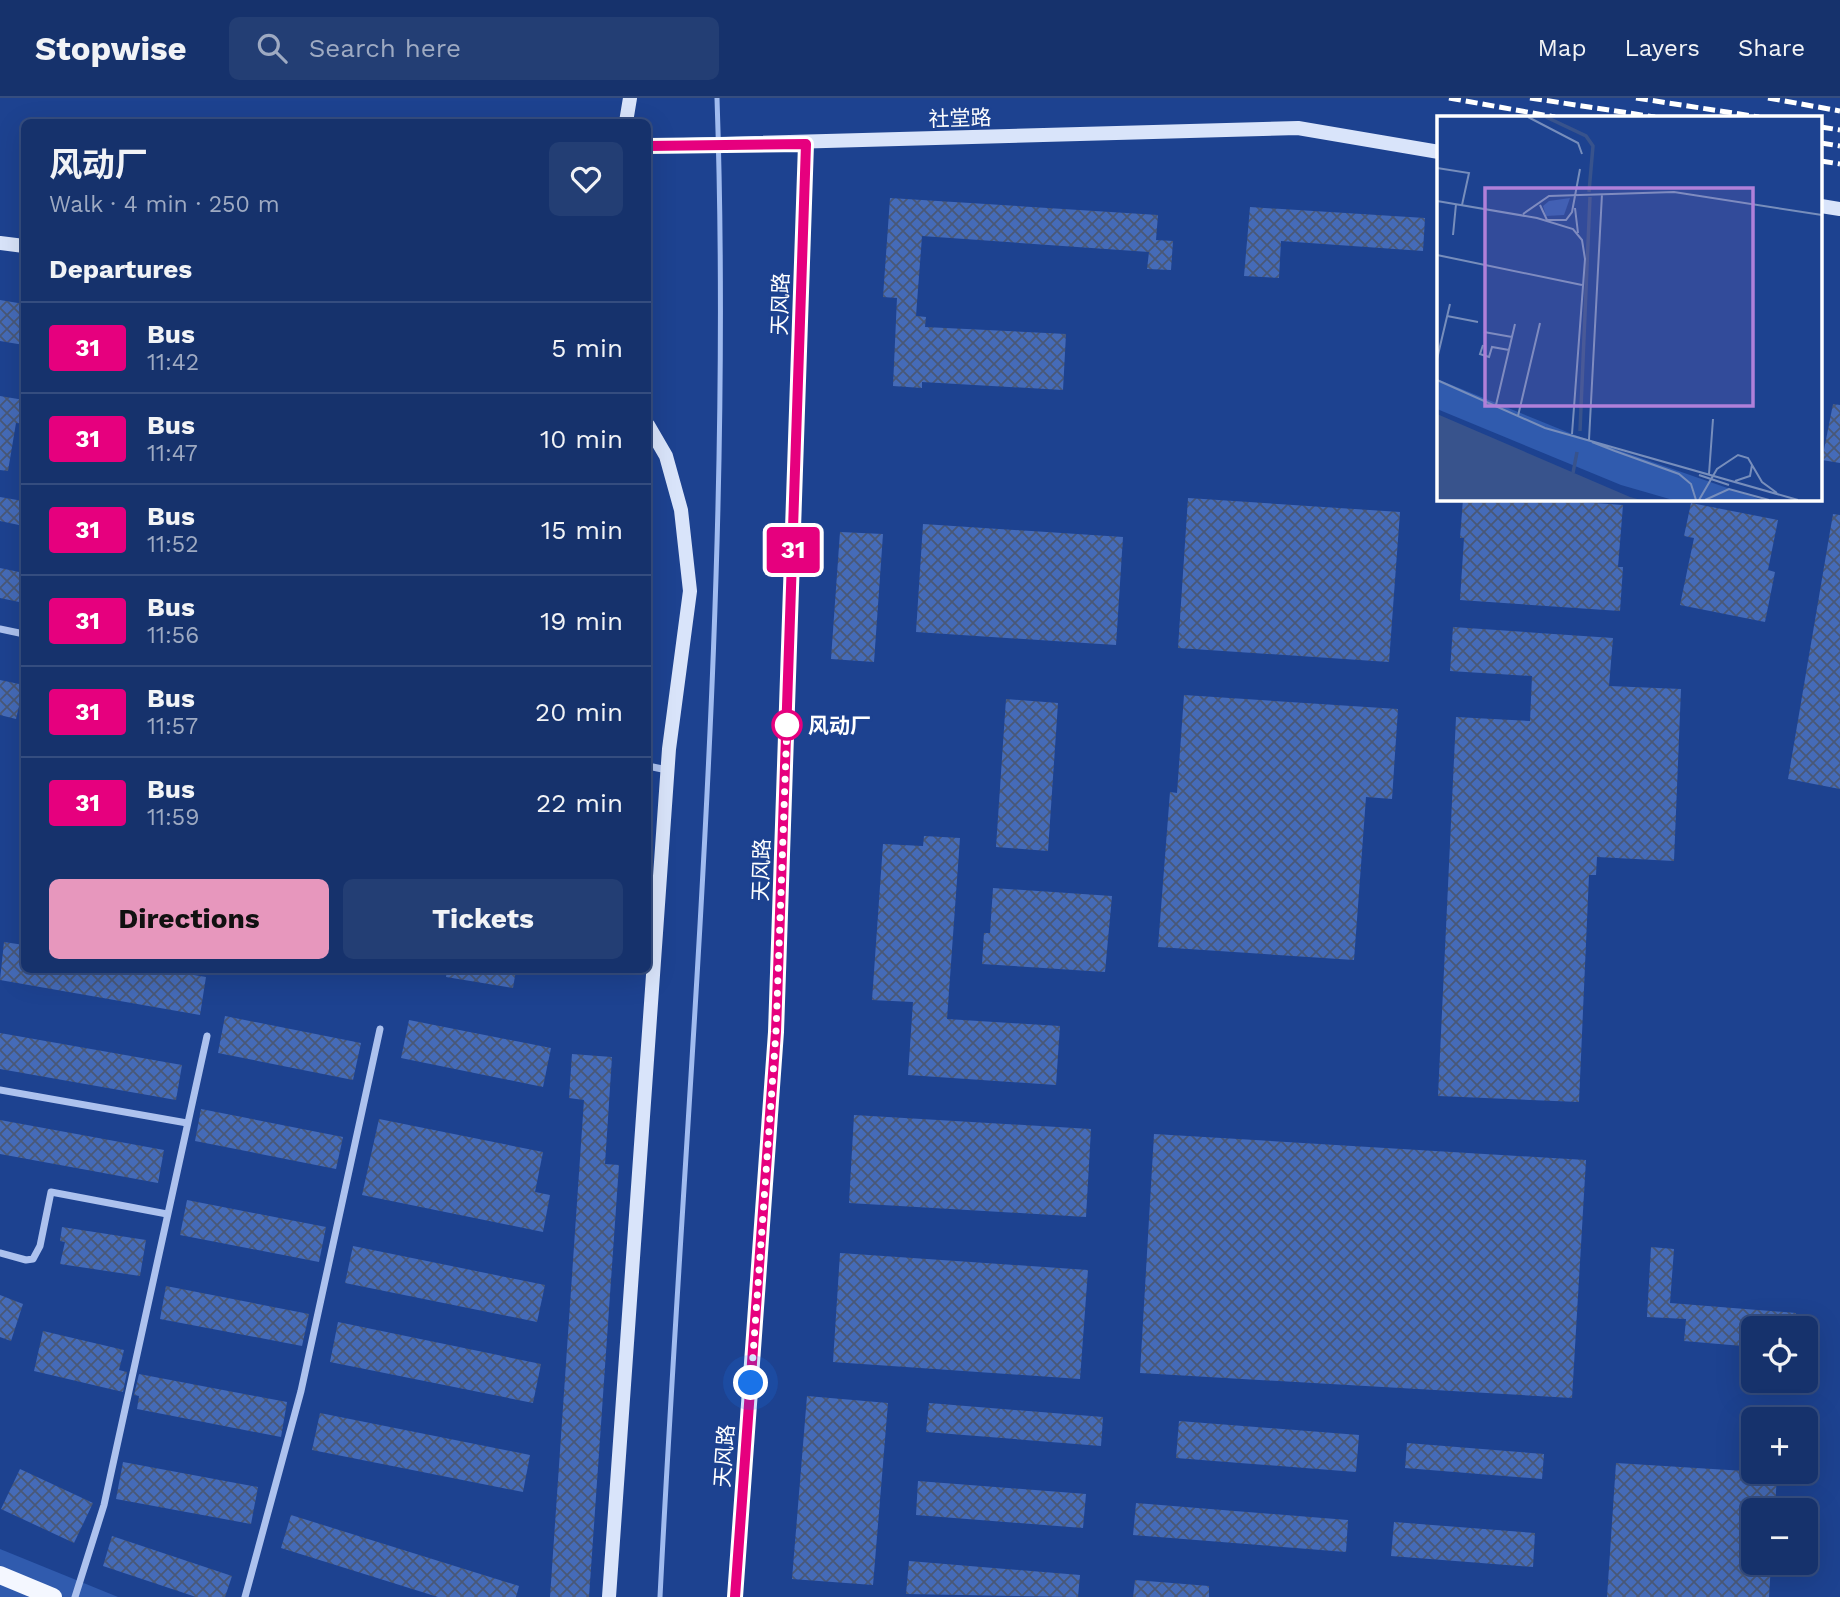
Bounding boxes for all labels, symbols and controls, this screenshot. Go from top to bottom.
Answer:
search box [229,17,719,80]
text: Stopwise [35,29,187,68]
icon: search [253,29,291,67]
text: Search here [309,33,461,63]
text: Map [1538,34,1586,62]
text: Layers [1624,34,1700,62]
text: Share [1738,34,1805,62]
street label: 社堂路 [928,104,992,132]
inset map [1437,116,1822,500]
button: heart [549,142,623,216]
text: 风动厂 [49,145,148,184]
text: Walk · 4 min · 250 m [49,191,280,218]
text: Departures [49,254,192,284]
street label: 天风路 [766,272,794,336]
text: Bus [147,319,195,349]
text: 5 min [551,333,623,363]
text: 31 [75,334,100,362]
text: 11:42 [147,349,199,376]
text: Bus [147,410,195,440]
text: 10 min [540,424,623,454]
text: 31 [75,425,100,453]
text: 11:47 [147,440,198,467]
text: Bus [147,501,195,531]
text: 15 min [541,515,623,545]
text: 31 [75,516,100,544]
line badge: 31 [762,527,824,573]
text: 11:52 [147,531,199,558]
text: 31 [781,536,805,564]
text: Bus [147,592,195,622]
text: 19 min [540,606,623,636]
text: 31 [75,607,100,635]
text: 11:56 [147,622,199,649]
text: Bus [147,683,195,713]
text: 20 min [535,697,623,727]
text: 31 [75,698,100,726]
marker: 风动厂 [772,710,802,740]
text: 11:57 [147,713,198,740]
place label: 风动厂 [808,713,871,738]
text: Bus [147,774,195,804]
text: 22 min [536,788,623,818]
text: 31 [75,789,100,817]
text: 11:59 [147,804,199,831]
street label: 天风路 [747,838,775,902]
button: Directions [49,879,329,959]
button: Tickets [343,879,623,959]
map controls [1741,1316,1818,1575]
button: locate [1741,1316,1818,1393]
your location [733,1365,768,1400]
button: + [1741,1407,1818,1484]
street label: 天风路 [709,1424,739,1488]
button: − [1741,1498,1818,1575]

